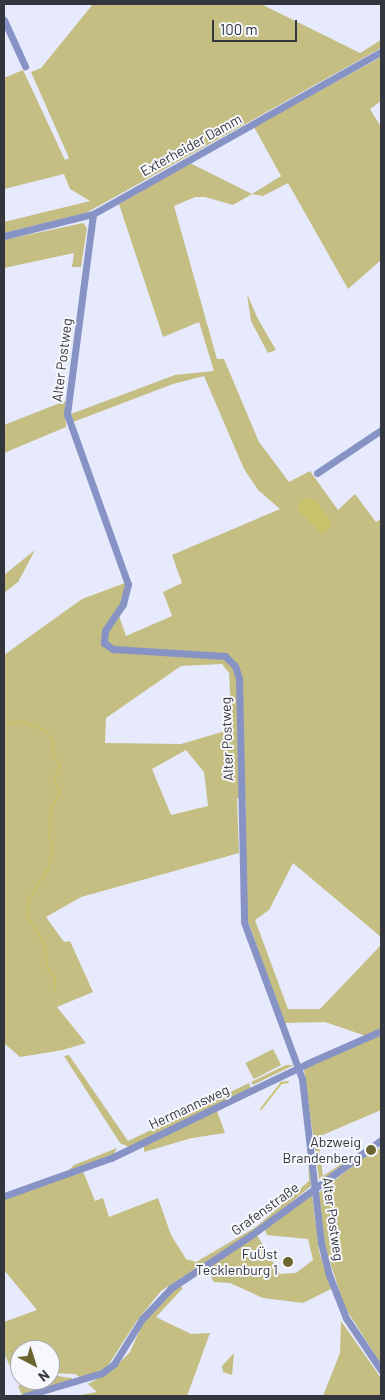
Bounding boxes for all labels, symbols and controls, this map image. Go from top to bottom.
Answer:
scale bar [215,10,300,42]
text: 100 m [220,20,258,38]
street label: Exterheider Damm [138,110,244,180]
street label: Alter Postweg [49,317,75,403]
street label: Alter Postweg [217,697,237,781]
street label: Hermannsweg [146,1081,232,1133]
place label: Abzweig Brandenberg [282,1134,361,1166]
marker: Abzweig Brandenberg [365,1144,377,1156]
street label: Alter Postweg [319,1176,347,1262]
street label: Grafenstraße [228,1179,302,1239]
place label: FuÜst Tecklenburg 1 [196,1246,278,1278]
marker: FuÜst Tecklenburg 1 [282,1256,294,1268]
north arrow [10,1340,60,1390]
text: N [35,1367,53,1386]

